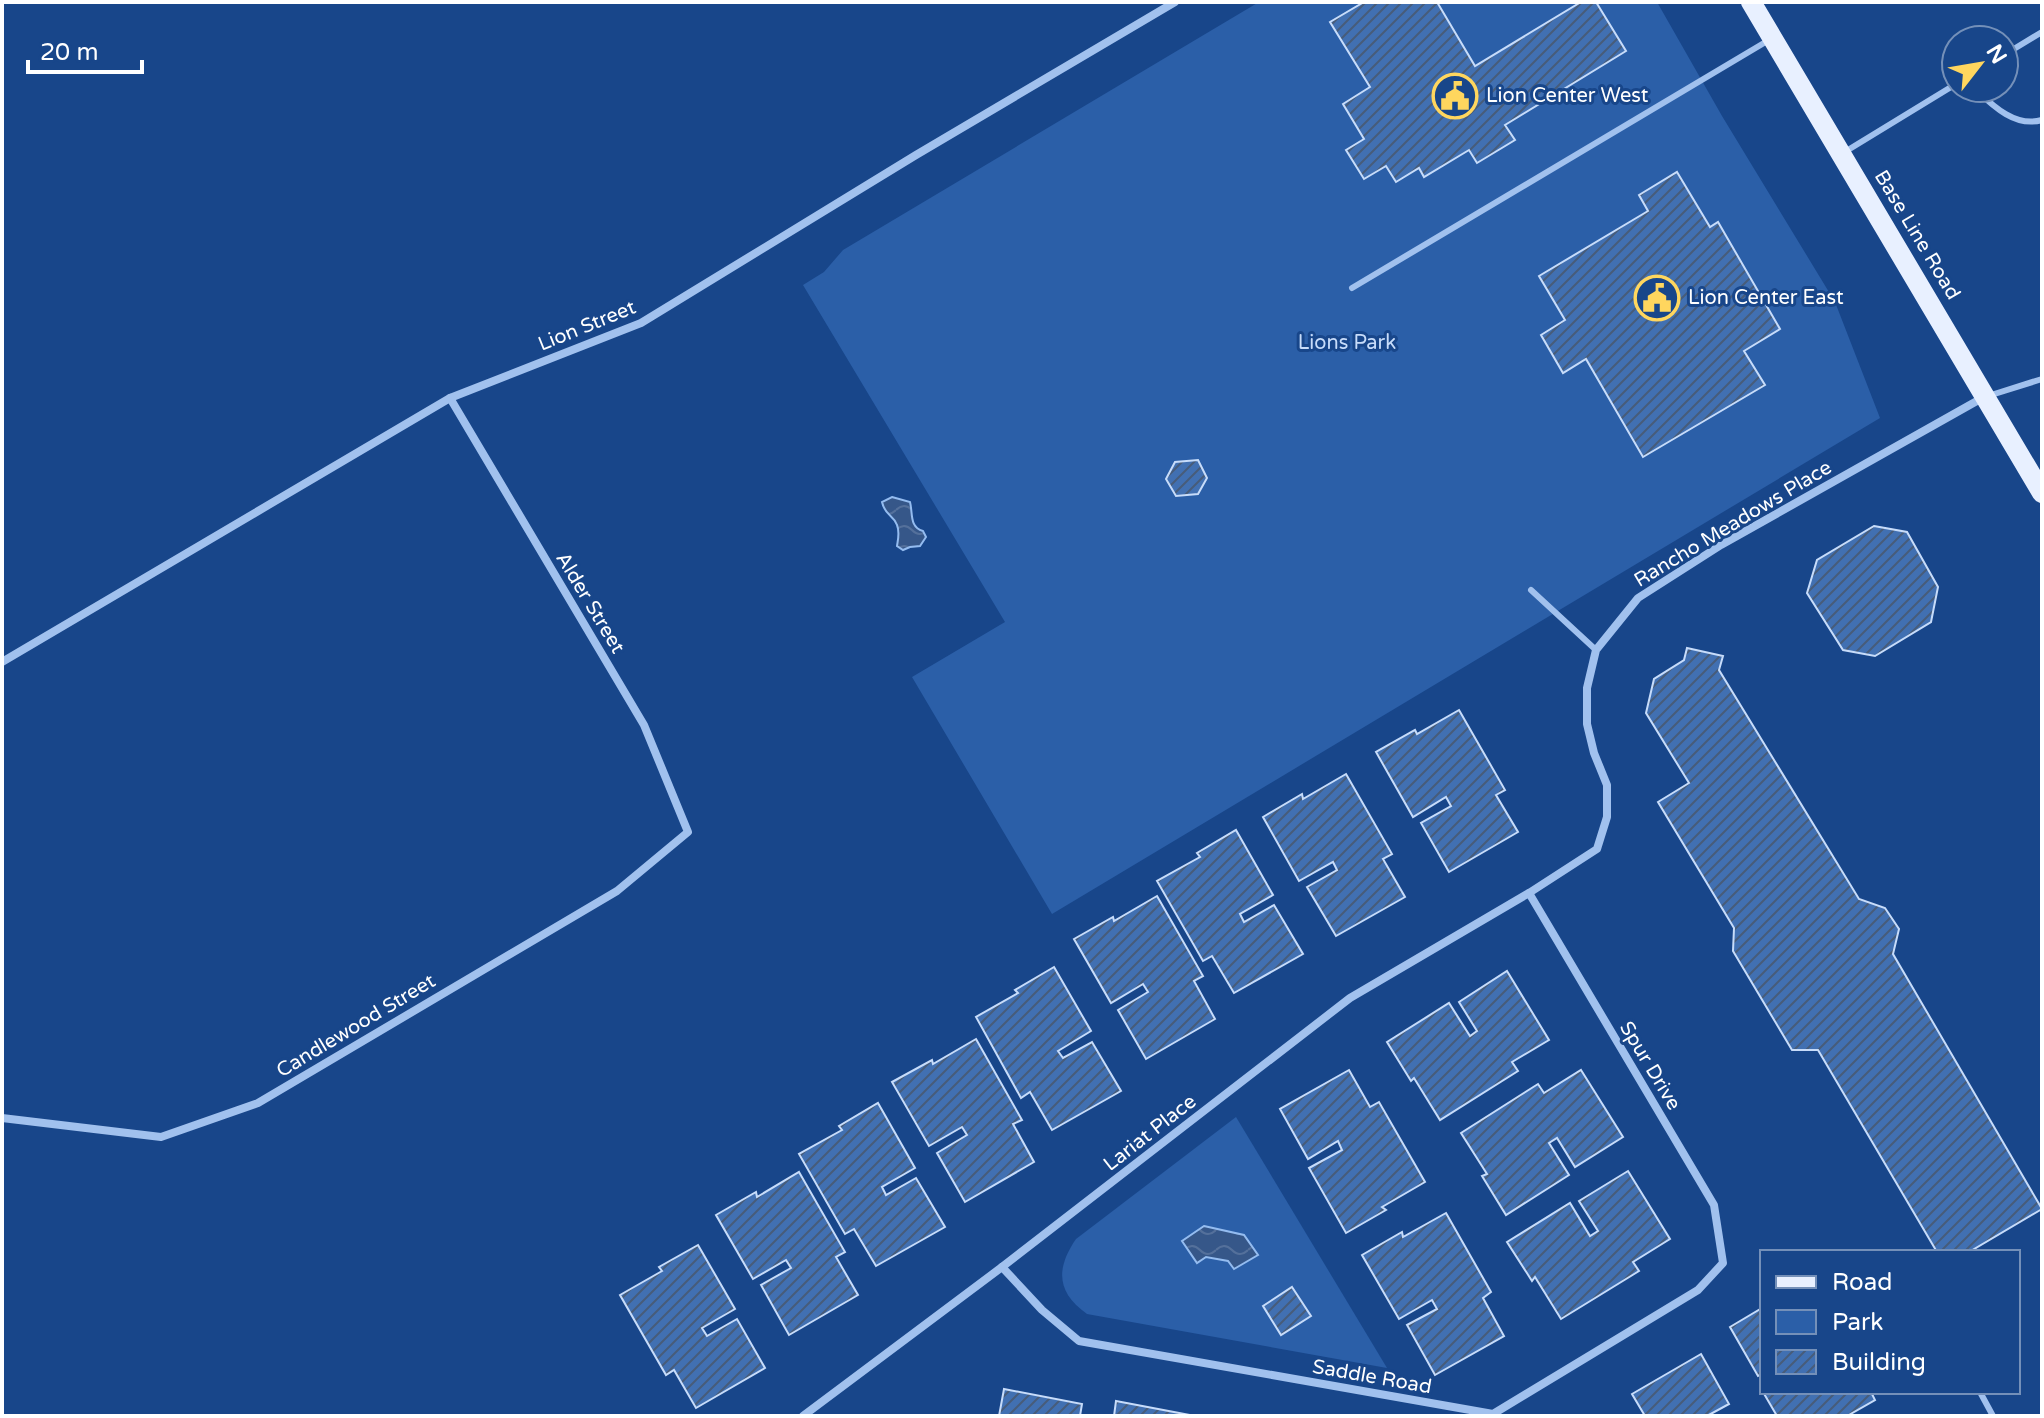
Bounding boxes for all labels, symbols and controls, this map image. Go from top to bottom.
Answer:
scale bar [28,24,142,74]
north arrow [1940,24,2020,104]
text: 20 m [40,38,98,67]
text: N [1981,40,2012,68]
public building icon: Lion Center West [1431,72,1479,120]
place label: Lion Center West [1486,84,1649,108]
street label: Base Line Road [1869,166,1965,304]
public building icon: Lion Center East [1633,274,1681,322]
place label: Lion Center East [1688,286,1844,310]
street label: Lion Street [535,295,640,356]
park label: Lions Park [1298,331,1396,355]
street label: Rancho Meadows Place [1630,455,1836,593]
street label: Alder Street [550,548,630,658]
street label: Candlewood Street [272,969,440,1083]
street label: Spur Drive [1614,1017,1686,1115]
street label: Lariat Place [1099,1089,1201,1177]
legend [1760,1250,2020,1394]
text: Road [1832,1268,1892,1297]
text: Park [1832,1308,1883,1337]
text: Building [1832,1348,1926,1377]
street label: Saddle Road [1311,1355,1433,1399]

